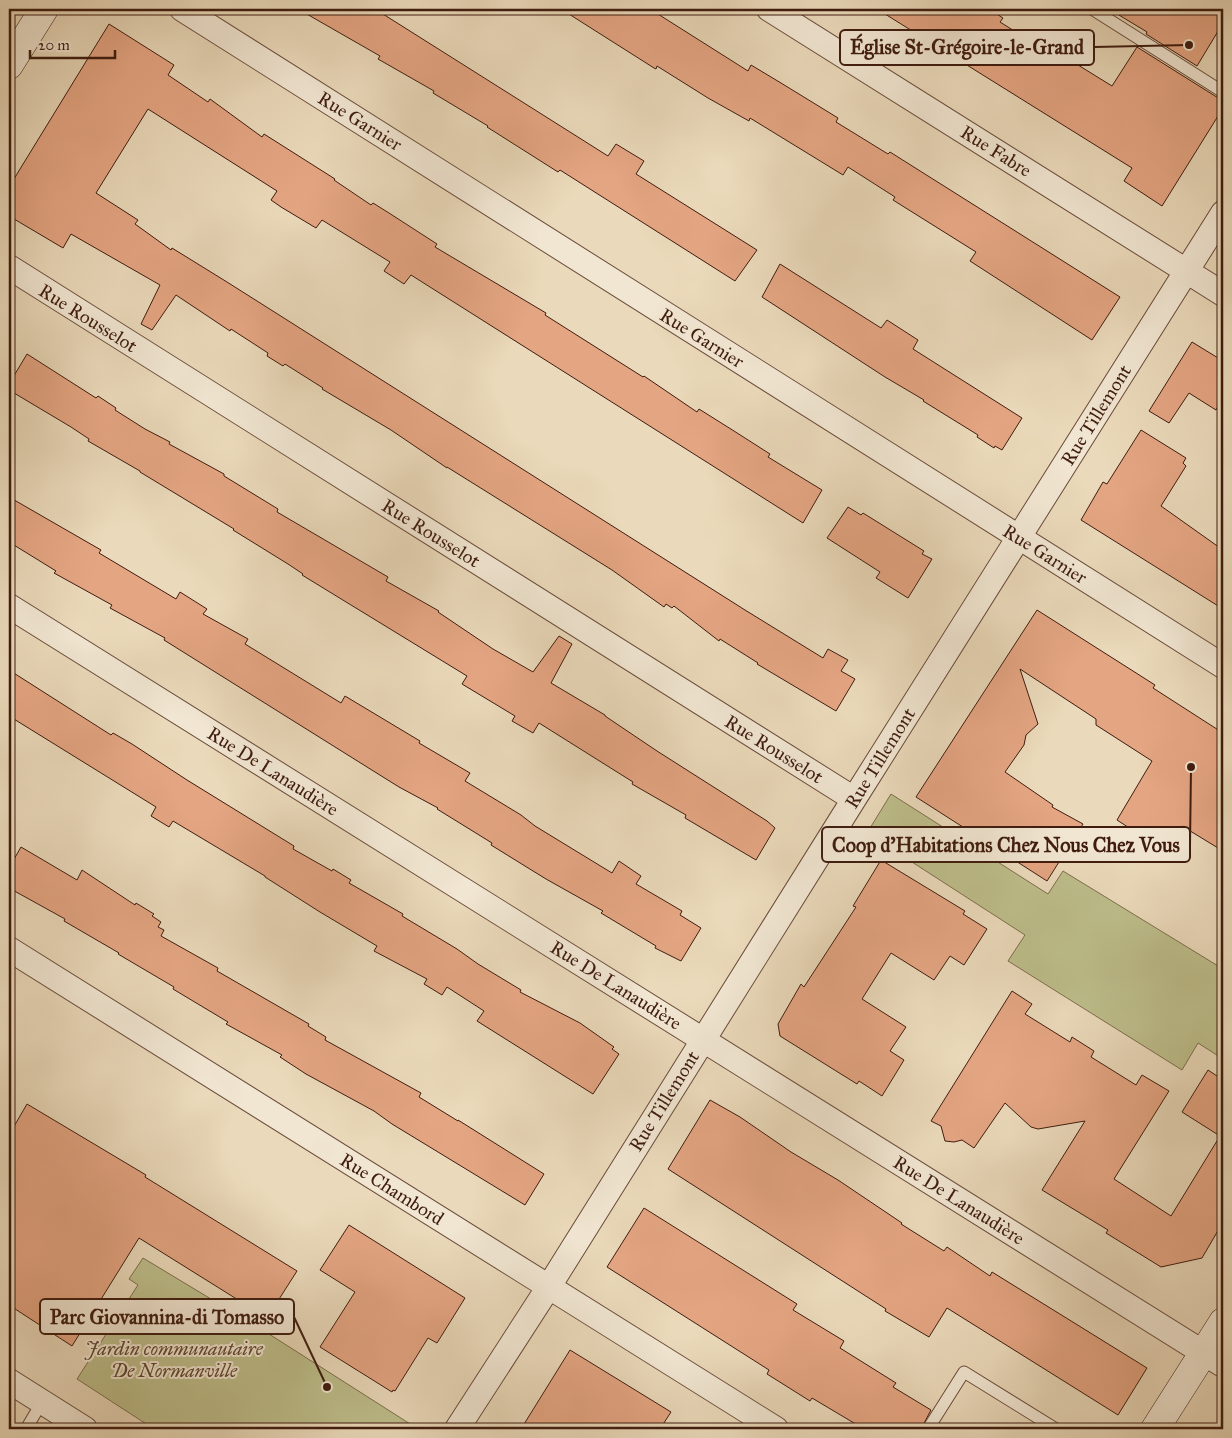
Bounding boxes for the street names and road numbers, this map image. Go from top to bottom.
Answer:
street label: Rue Garnier [314,86,407,156]
street label: Rue Fabre [956,120,1036,182]
street label: Rue Rousselot [35,279,142,357]
street label: Rue Garnier [656,303,749,373]
street label: Rue Tillemont [1056,360,1136,470]
street label: Rue Rousselot [378,494,485,572]
street label: Rue Garnier [999,519,1092,589]
street label: Rue Tillemont [840,703,920,813]
street label: Rue Rousselot [721,710,828,788]
street label: Rue De Lanaudière [203,721,343,821]
street label: Rue De Lanaudière [546,935,686,1035]
street label: Rue Tillemont [624,1046,704,1156]
street label: Rue Chambord [336,1148,449,1230]
street label: Rue De Lanaudière [889,1150,1029,1250]

